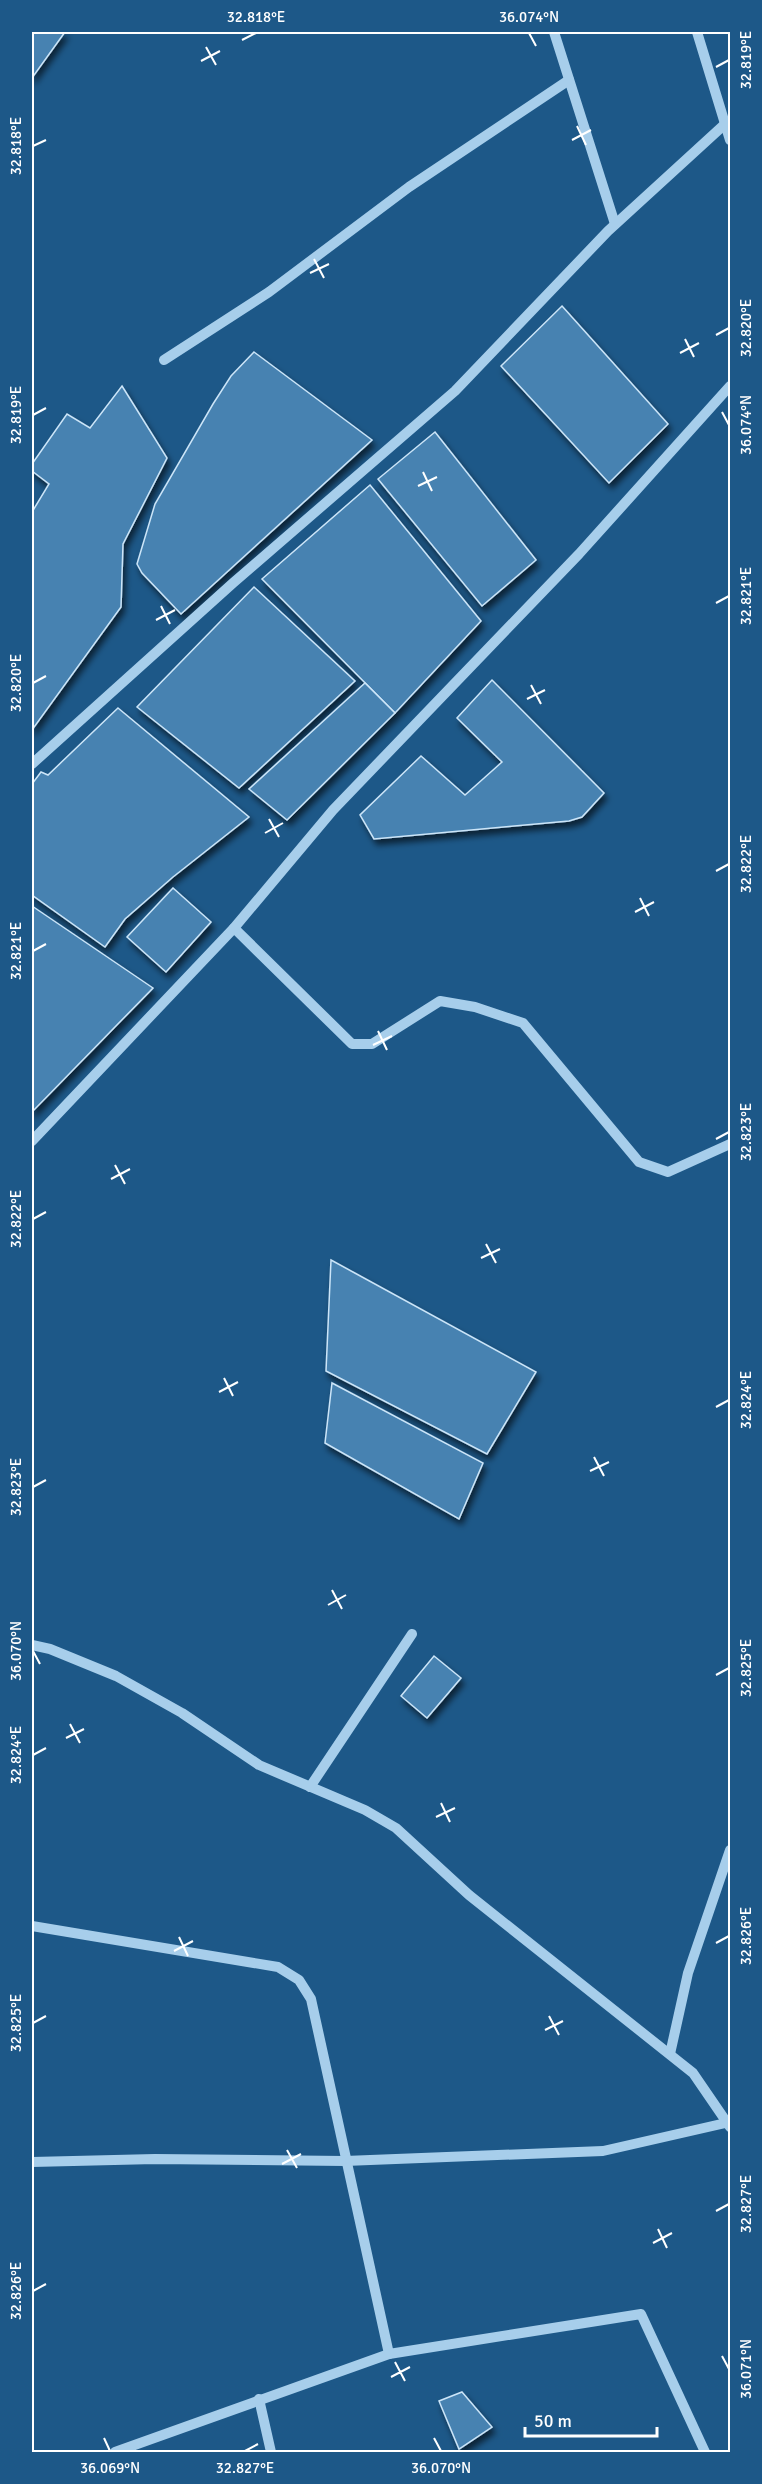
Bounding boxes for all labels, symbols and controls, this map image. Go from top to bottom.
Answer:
text: 32.818°E [227,8,285,26]
text: 36.074°N [499,8,559,26]
text: 32.819°E [737,31,755,89]
text: 32.818°E [7,117,25,175]
text: 32.820°E [737,299,755,357]
text: 32.819°E [7,386,25,444]
text: 36.074°N [737,395,755,455]
text: 32.821°E [737,567,755,625]
text: 32.820°E [7,654,25,712]
text: 32.822°E [737,835,755,893]
text: 32.821°E [7,922,25,980]
text: 32.823°E [737,1103,755,1161]
text: 32.822°E [7,1190,25,1248]
text: 32.824°E [737,1371,755,1429]
text: 32.823°E [7,1458,25,1516]
text: 36.070°N [7,1621,25,1681]
text: 32.825°E [737,1639,755,1697]
text: 32.824°E [7,1726,25,1784]
text: 32.826°E [737,1907,755,1965]
text: 32.825°E [7,1994,25,2052]
text: 32.827°E [737,2175,755,2233]
text: 32.826°E [7,2262,25,2320]
text: 36.071°N [737,2339,755,2399]
scale bar [525,2400,657,2438]
text: 50 m [534,2410,572,2432]
text: 36.069°N [80,2459,140,2477]
text: 32.827°E [216,2459,274,2477]
text: 36.070°N [411,2459,471,2477]

